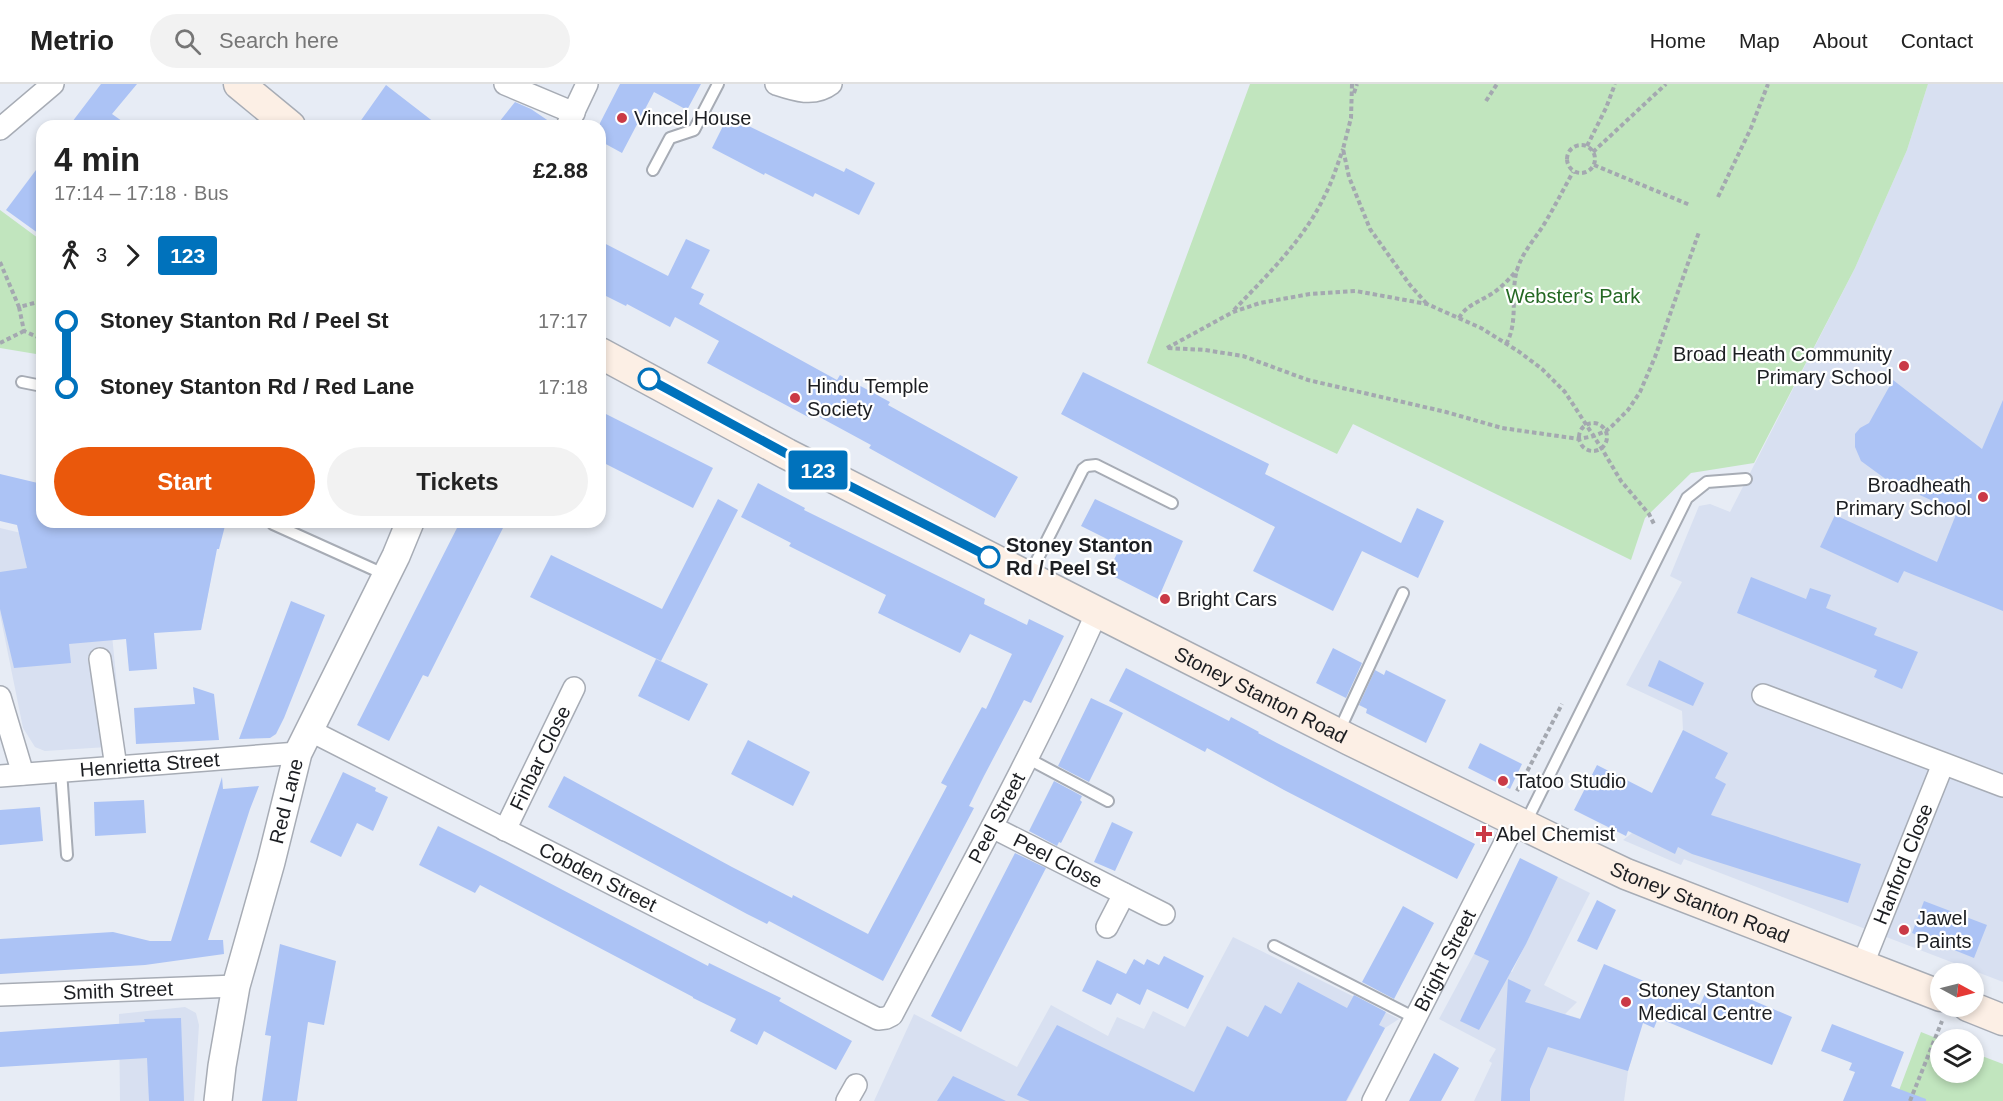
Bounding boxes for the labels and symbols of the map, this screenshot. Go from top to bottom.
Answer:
place label: Vincel House [634,107,751,129]
marker: Vincel House [615,111,629,125]
park label: Webster's Park [1506,285,1641,307]
place label: Broad Heath Community Primary School [1673,343,1892,388]
marker: Broad Heath Community Primary School [1897,359,1911,373]
unlabelled marker [638,368,660,390]
place label: Hindu Temple Society [807,375,929,420]
marker: Hindu Temple Society [788,391,802,405]
line badge: 123 [784,450,852,490]
place label: Broadheath Primary School [1835,474,1971,519]
marker: Broadheath Primary School [1976,490,1990,504]
place label: Stoney Stanton Rd / Peel St [1006,534,1153,579]
marker: Stoney Stanton Rd / Peel St [978,546,1000,568]
place label: Bright Cars [1177,588,1277,610]
marker: Bright Cars [1158,592,1172,606]
street label: Stoney Stanton Road [1171,642,1351,748]
street label: Finbar Close [505,702,575,814]
street label: Henrietta Street [79,748,221,781]
street label: Red Lane [265,756,307,846]
street label: Peel Street [964,769,1029,867]
place label: Tatoo Studio [1515,770,1626,792]
marker: Tatoo Studio [1496,774,1510,788]
street label: Hanford Close [1869,800,1937,927]
place label: Abel Chemist [1496,823,1615,845]
marker: Abel Chemist [1477,827,1491,841]
street label: Peel Close [1010,829,1106,892]
street label: Cobden Street [535,838,661,916]
street label: Stoney Stanton Road [1607,857,1792,947]
street label: Bright Street [1410,905,1480,1015]
place label: Jawel Paints [1916,907,1972,952]
marker: Jawel Paints [1897,923,1911,937]
north arrow [1930,963,1984,1017]
street label: Smith Street [62,977,174,1004]
place label: Stoney Stanton Medical Centre [1638,979,1775,1024]
marker: Stoney Stanton Medical Centre [1619,995,1633,1009]

